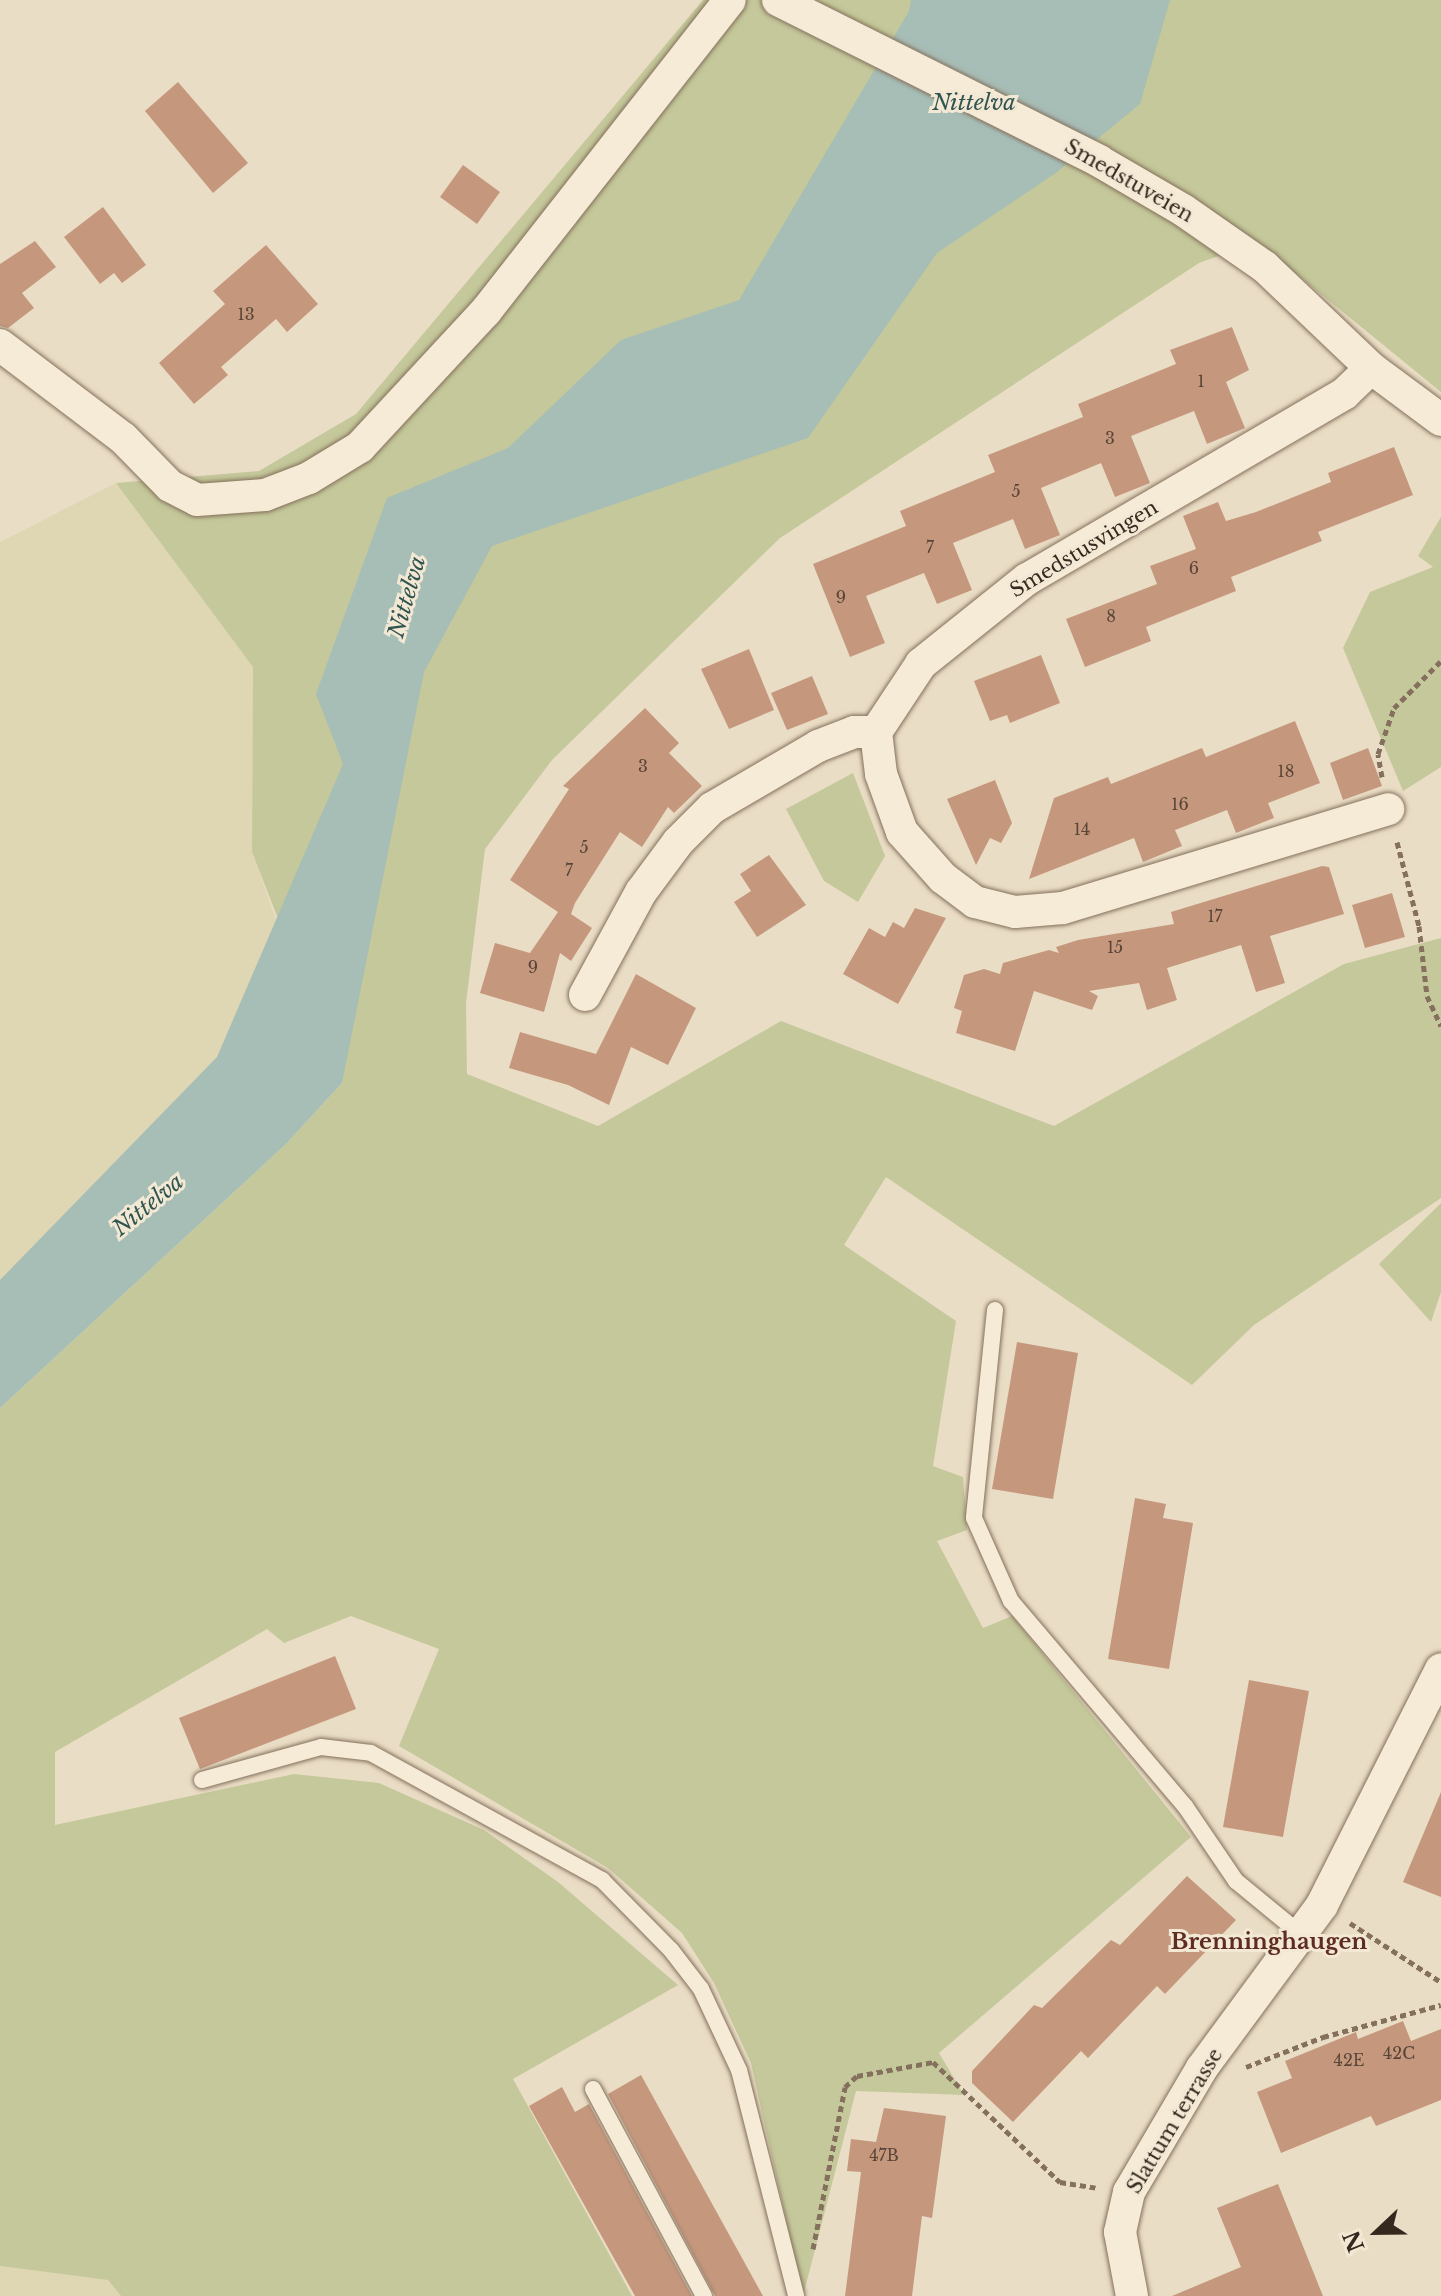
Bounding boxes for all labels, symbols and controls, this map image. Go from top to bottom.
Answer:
water label: Nittelva [932,90,1016,116]
street label: Smedstuveien [1060,134,1198,228]
house number: 13 [238,304,254,324]
house number: 1 [1197,371,1205,391]
house number: 3 [1105,428,1115,448]
house number: 5 [1011,481,1021,501]
street label: Smedstusvingen [1006,495,1162,603]
house number: 7 [926,537,934,557]
water label: Nittelva [383,553,431,641]
house number: 6 [1189,558,1199,578]
house number: 9 [836,587,846,607]
house number: 8 [1106,606,1116,626]
house number: 3 [638,756,648,776]
house number: 18 [1278,761,1294,781]
house number: 16 [1171,794,1189,814]
house number: 14 [1074,819,1090,839]
house number: 5 [579,837,589,857]
house number: 7 [565,860,573,880]
house number: 17 [1207,906,1223,926]
house number: 15 [1107,937,1123,957]
house number: 9 [528,957,538,977]
water label: Nittelva [107,1168,189,1242]
district label: Brenninghaugen [1171,1929,1367,1955]
house number: 42C [1383,2043,1415,2063]
street label: Slattum terrasse [1122,2044,1228,2198]
house number: 42E [1334,2050,1364,2070]
house number: 47B [869,2145,899,2165]
north arrow [1337,2192,1417,2272]
text: N [1338,2227,1371,2256]

